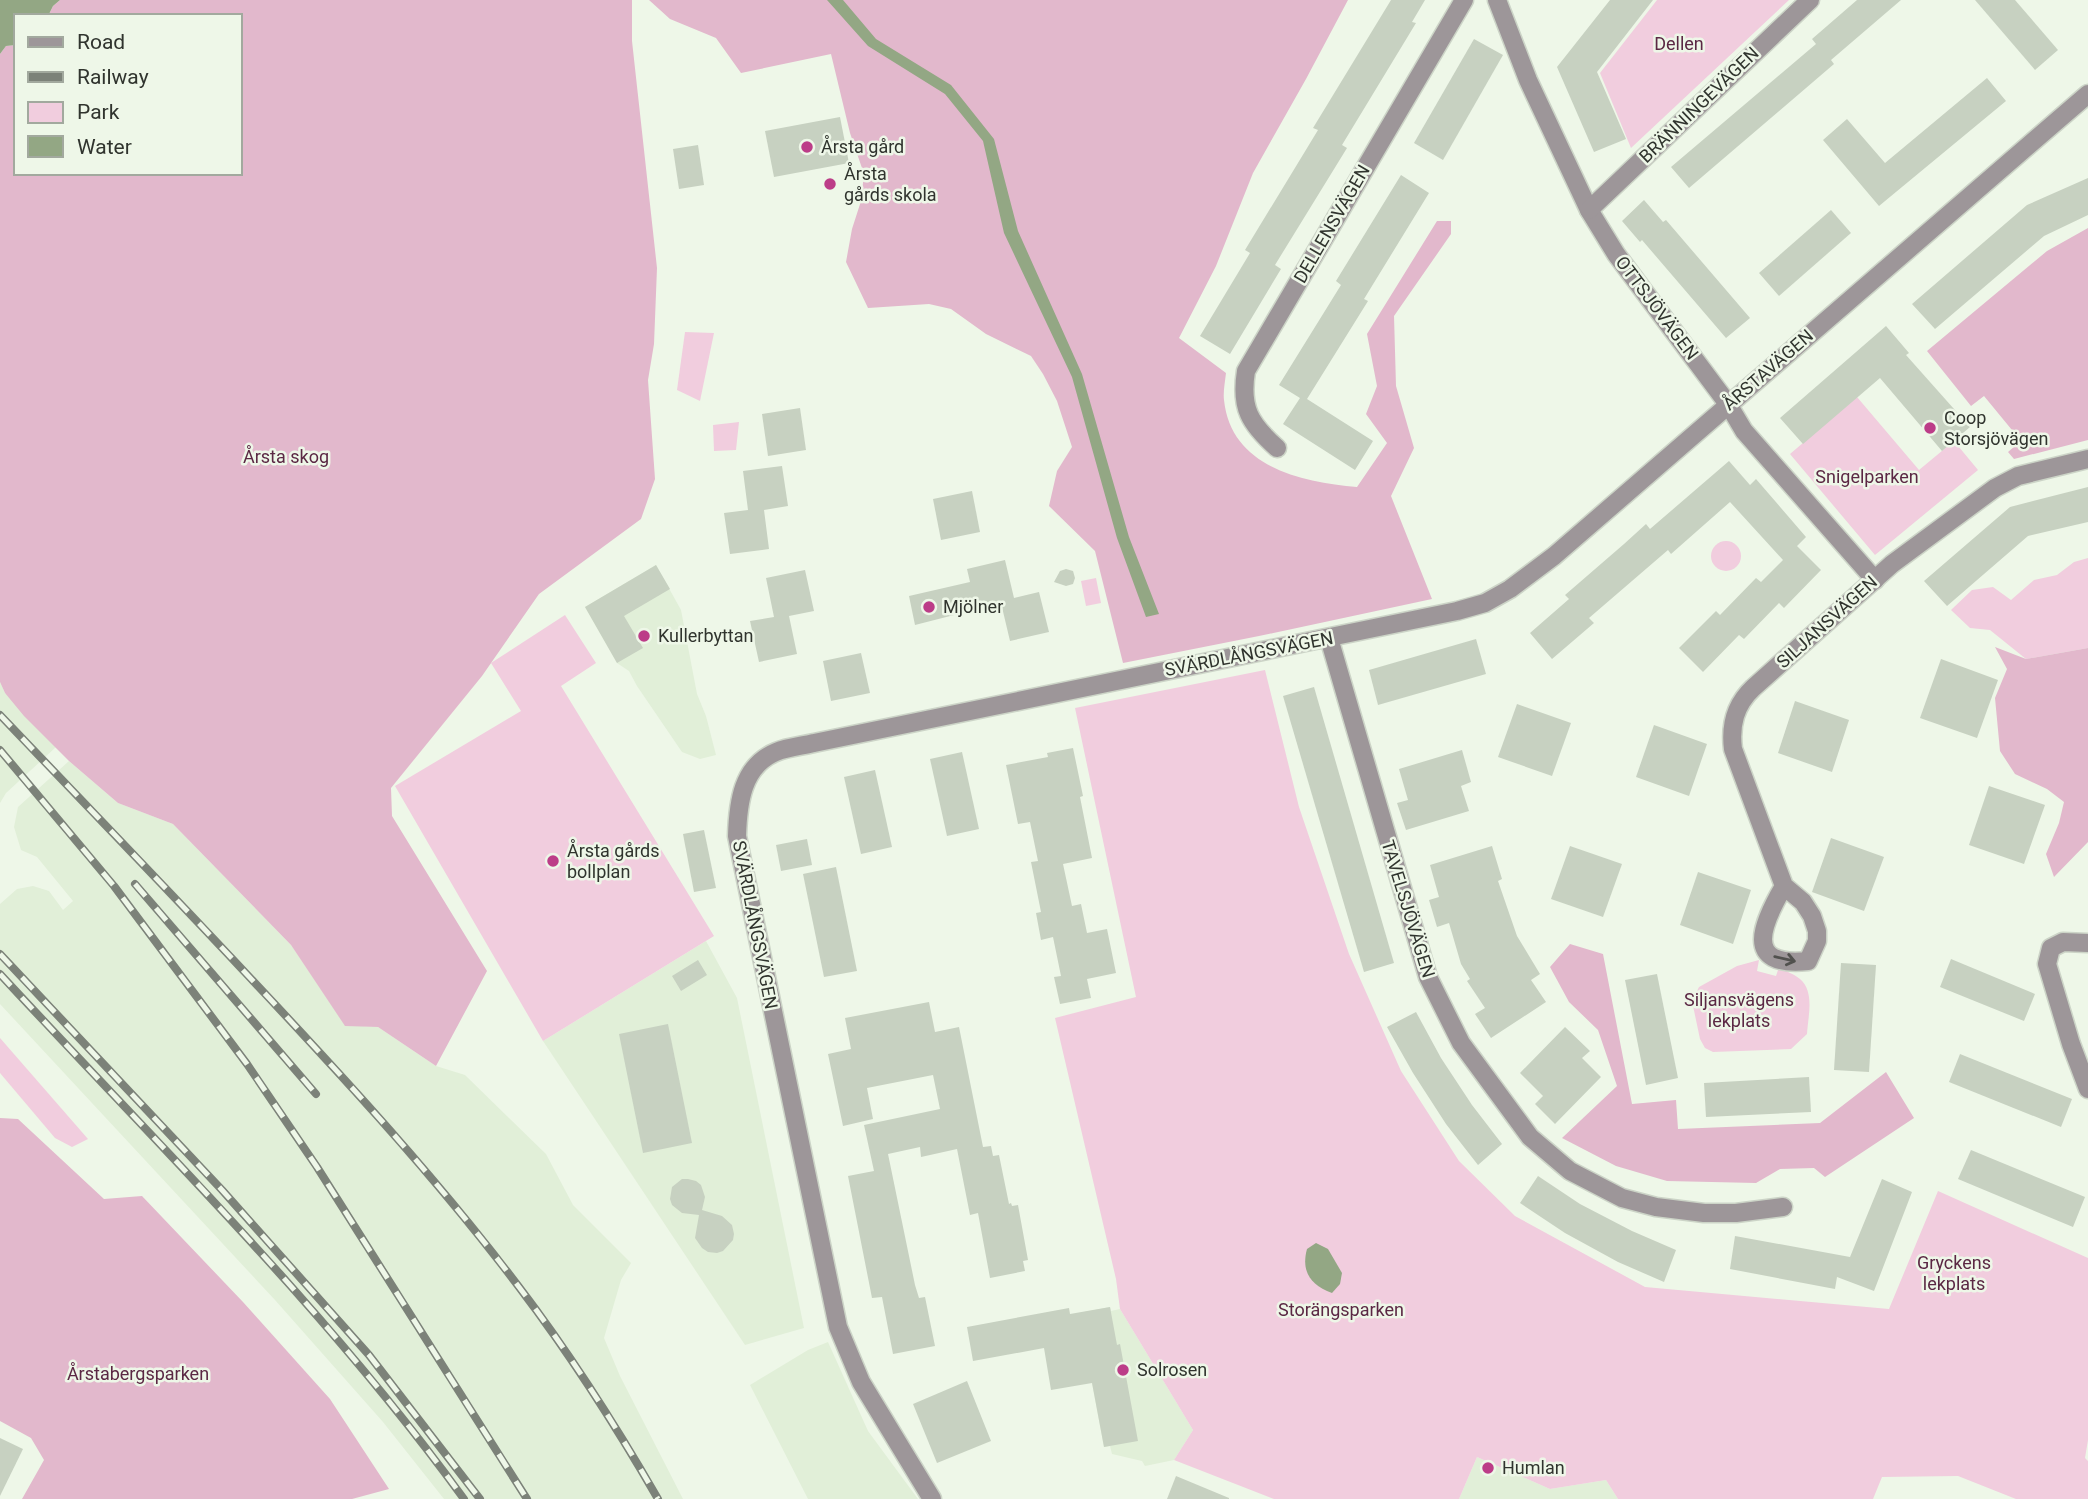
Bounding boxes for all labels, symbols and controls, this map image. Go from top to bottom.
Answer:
legend [14,14,242,175]
text: Road [77,30,125,54]
park label: Dellen [1654,33,1704,54]
street label: BRÄNNINGEVÄGEN [1635,42,1763,167]
text: Railway [77,65,149,89]
text: Park [77,100,120,124]
text: Water [77,135,132,159]
place label: Årsta gård [821,135,904,157]
marker: Årsta gård [799,139,815,155]
street label: DELLENSVÄGEN [1289,161,1374,287]
place label: Årsta gårds skola [844,162,937,205]
marker: Årsta gårds skola [822,176,838,192]
street label: OTTSJÖVÄGEN [1612,252,1703,364]
street label: ÅRSTAVÄGEN [1718,324,1817,414]
place label: Coop Storsjövägen [1944,407,2048,449]
marker: Coop Storsjövägen [1922,420,1938,436]
park label: Årsta skog [243,445,329,467]
park label: Snigelparken [1815,466,1919,487]
street label: SILJANSVÄGEN [1772,571,1881,672]
place label: Mjölner [943,596,1003,617]
marker: Mjölner [921,599,937,615]
place label: Kullerbyttan [658,625,753,646]
street label: SVÄRDLÅNGSVÄGEN [1163,626,1335,680]
marker: Kullerbyttan [636,628,652,644]
street label: TAVELSJÖVÄGEN [1378,837,1439,980]
place label: Årsta gårds bollplan [567,839,660,882]
street label: SVÄRDLÅNGSVÄGEN [729,839,783,1011]
marker: Årsta gårds bollplan [545,853,561,869]
one-way arrow [1773,954,1795,967]
park label: Siljansvägens lekplats [1684,989,1794,1031]
park label: Gryckens lekplats [1917,1252,1991,1294]
park label: Storängsparken [1278,1299,1404,1320]
place label: Solrosen [1137,1359,1207,1380]
park label: Årstabergsparken [67,1362,209,1384]
marker: Solrosen [1115,1362,1131,1378]
place label: Humlan [1502,1457,1565,1478]
marker: Humlan [1480,1460,1496,1476]

